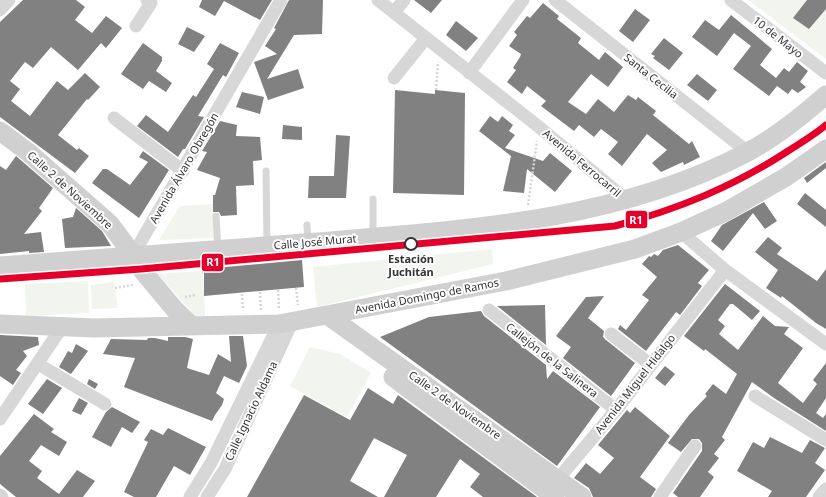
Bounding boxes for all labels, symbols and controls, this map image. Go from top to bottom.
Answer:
street label: 10 de Mayo [750,12,807,61]
street label: Santa Cecilia [621,50,682,102]
street label: Avenida Álvaro Obregón [146,110,222,226]
street label: Avenida Ferrocarril [540,125,625,200]
street label: Calle 2 de Noviembre [24,147,116,232]
line badge: R1 [625,210,648,229]
text: R1 [629,212,643,227]
street label: Calle José Murat [273,230,357,253]
marker: Estación Juchitán [404,237,418,251]
place label: Estación Juchitán [387,251,434,279]
line badge: R1 [201,253,224,272]
text: R1 [206,254,220,269]
street label: Avenida Domingo de Ramos [354,274,500,317]
street label: Callejón de la Salinera [503,319,602,400]
street label: Avenida Miguel Hidalgo [591,330,679,437]
street label: Calle Ignacio Aldama [221,359,280,463]
street label: Calle 2 de Noviembre [406,367,505,442]

